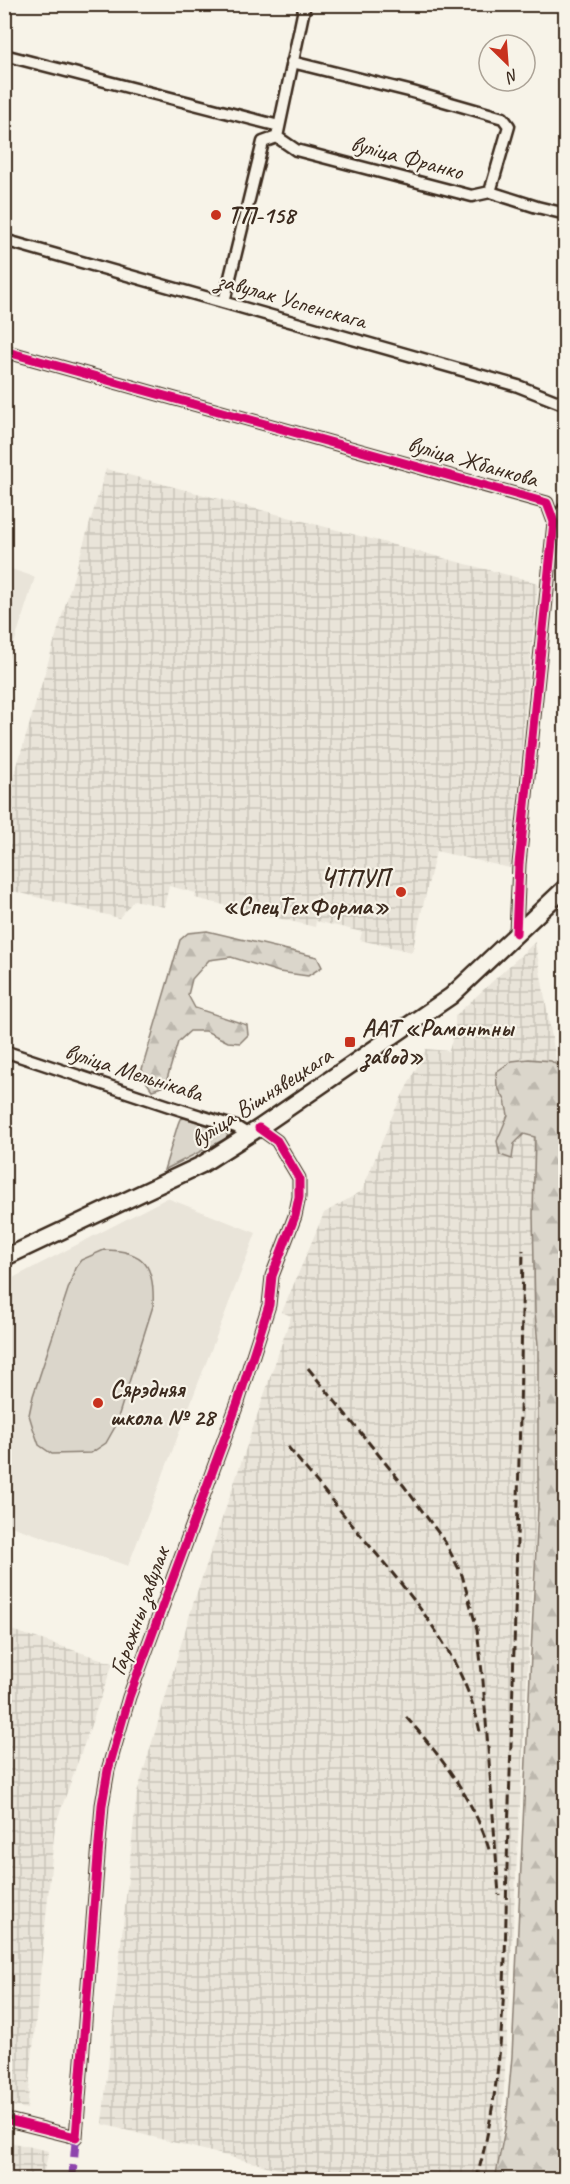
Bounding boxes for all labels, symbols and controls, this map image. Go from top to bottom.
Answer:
north arrow [477,33,537,93]
text: N [501,65,522,88]
street label: вуліца Франко [348,128,468,187]
place label: ТП-158 [228,200,298,230]
marker: ТП-158 [209,208,223,222]
street label: завулак Успенскага [211,264,372,337]
street label: вуліца Жбанкова [405,428,543,494]
place label: ЧТПУП «СпецТехФорма» [222,863,394,921]
marker: ЧТПУП «СпецТехФорма» [394,885,408,899]
place label: ААТ «Рамонтны завод» [359,1013,515,1072]
marker: ААТ «Рамонтны завод» [343,1035,357,1049]
street label: вуліца Мельнікава [61,1036,208,1109]
street label: вуліца Вішнявецкага [184,1039,339,1154]
place label: Сярэдняя школа № 28 [110,1374,218,1432]
marker: Сярэдняя школа № 28 [91,1396,105,1410]
street label: Гаражны завулак [102,1541,178,1680]

